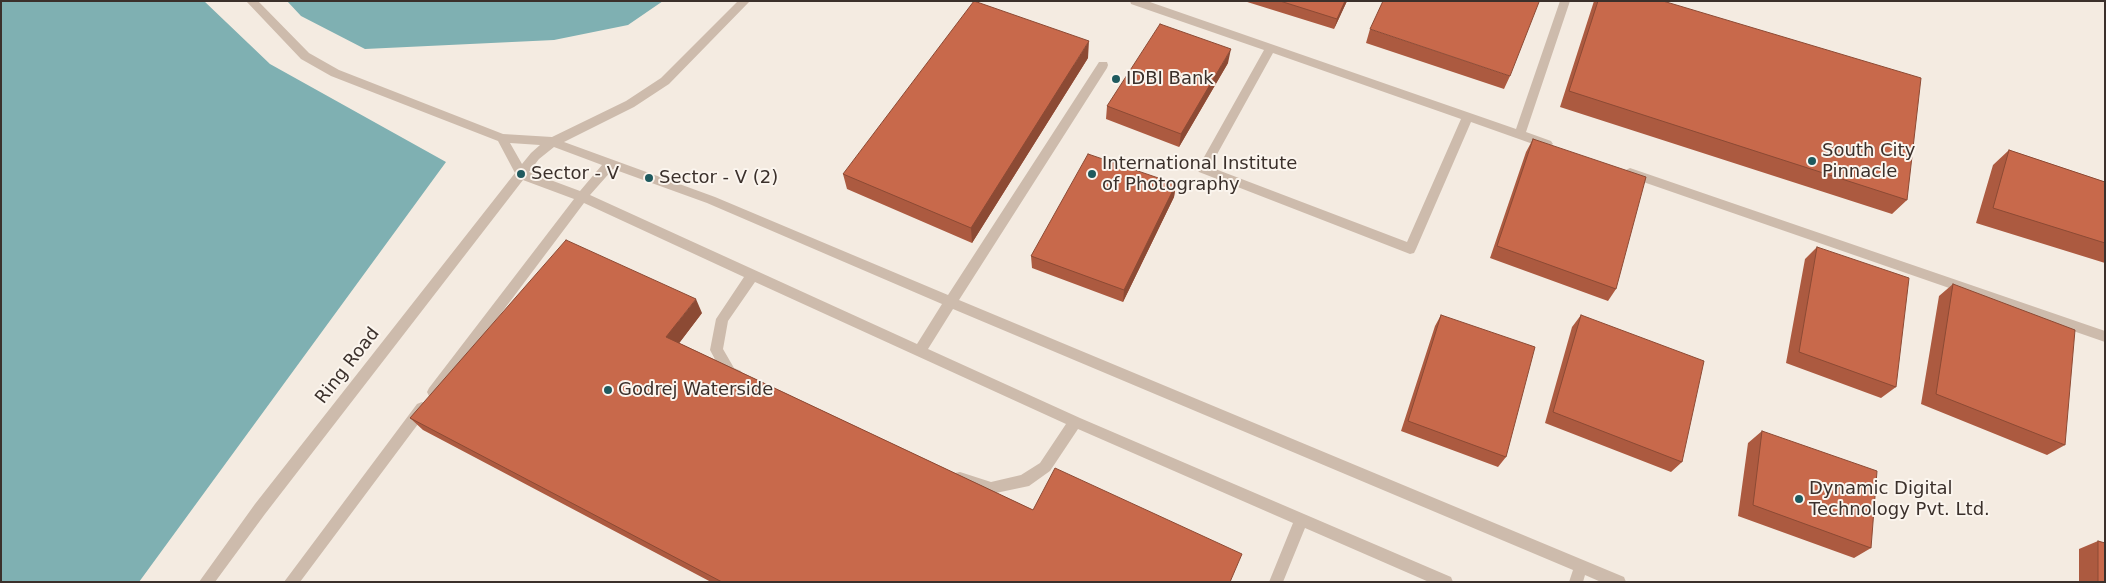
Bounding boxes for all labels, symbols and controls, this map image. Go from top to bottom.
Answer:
place label: IDBI Bank [1126,68,1214,90]
marker: IDBI Bank [1110,73,1122,85]
place label: South City Pinnacle [1822,140,1915,182]
place label: International Institute of Photography [1102,153,1297,195]
marker: South City Pinnacle [1806,155,1818,167]
place label: Sector - V [531,163,619,185]
place label: Sector - V (2) [659,167,778,189]
marker: Sector - V [515,168,527,180]
marker: International Institute of Photography [1086,168,1098,180]
marker: Sector - V (2) [643,172,655,184]
street label: Ring Road [311,323,385,409]
place label: Godrej Waterside [618,379,773,401]
marker: Godrej Waterside [602,384,614,396]
place label: Dynamic Digital Technology Pvt. Ltd. [1809,478,1990,520]
marker: Dynamic Digital Technology Pvt. Ltd. [1793,493,1805,505]

